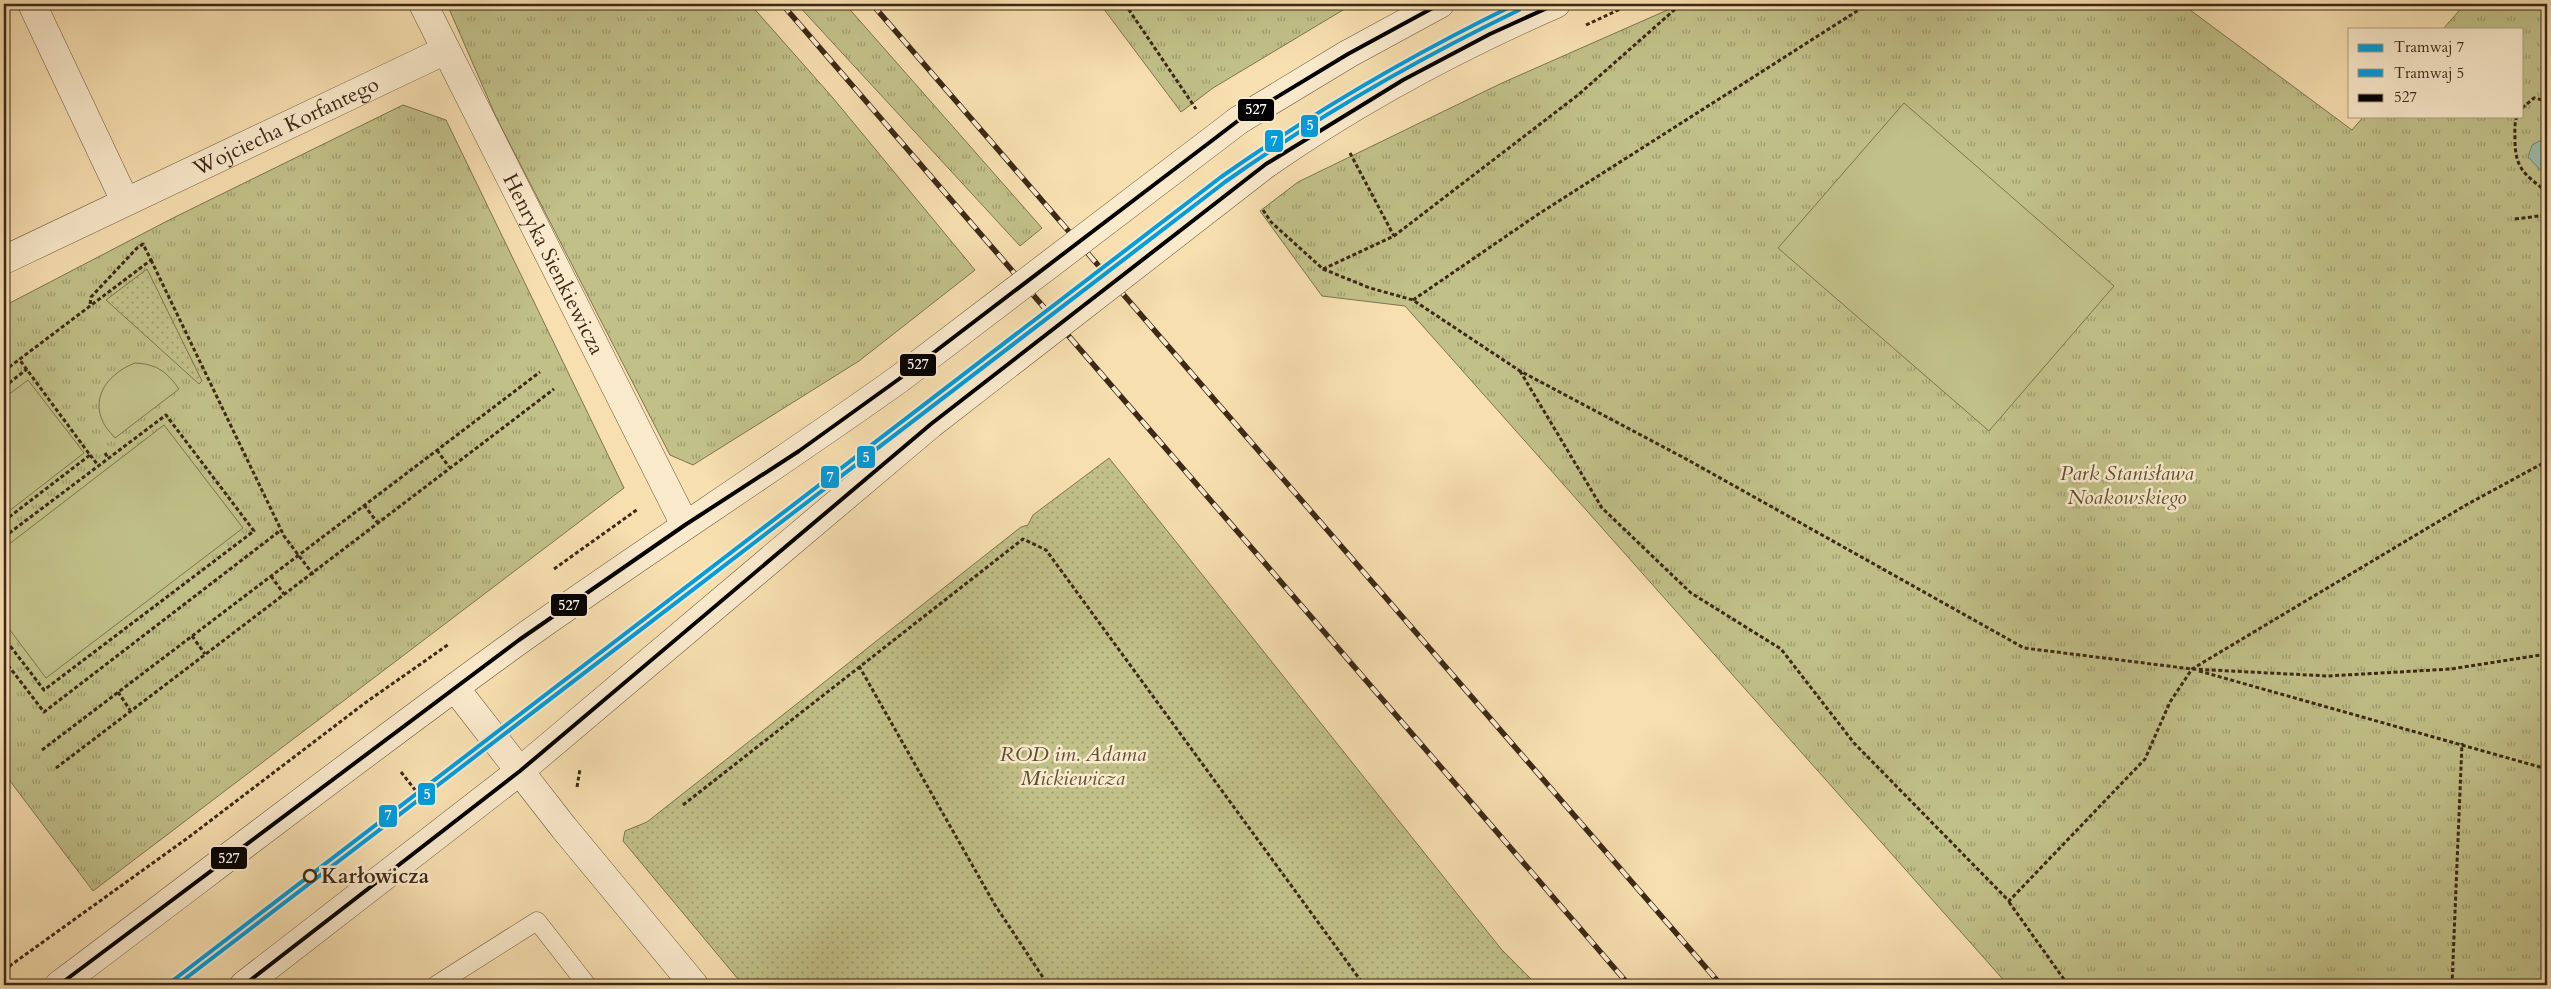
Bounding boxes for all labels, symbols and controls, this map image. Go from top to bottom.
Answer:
legend [2348,28,2524,118]
text: Tramwaj 7 [2394,37,2464,57]
text: Tramwaj 5 [2394,63,2464,83]
street label: Wojciecha Korfantego [187,70,384,184]
text: 527 [2394,87,2417,107]
line badge: 527 [1237,98,1275,122]
text: 527 [1245,100,1267,119]
line badge: 5 [1300,114,1319,138]
text: 5 [1306,116,1314,135]
line badge: 7 [1264,129,1284,153]
text: 7 [1270,132,1278,151]
street label: Henryka Sienkiewicza [496,169,611,360]
line badge: 527 [899,353,937,377]
text: 527 [907,355,929,374]
line badge: 5 [856,445,876,469]
text: 5 [862,448,870,467]
park label: Park Stanisława Noakowskiego [2060,459,2194,512]
line badge: 7 [820,465,840,489]
text: 7 [826,468,834,487]
line badge: 527 [550,593,588,617]
text: 527 [558,596,580,615]
park label: ROD im. Adama Mickiewicza [1000,740,1146,793]
line badge: 5 [417,782,436,806]
text: 5 [423,785,431,804]
line badge: 7 [378,804,398,828]
text: 7 [384,806,392,825]
line badge: 527 [210,846,248,870]
text: 527 [218,849,240,868]
place label: Karłowicza [321,862,430,891]
marker: Karłowicza [303,869,317,883]

